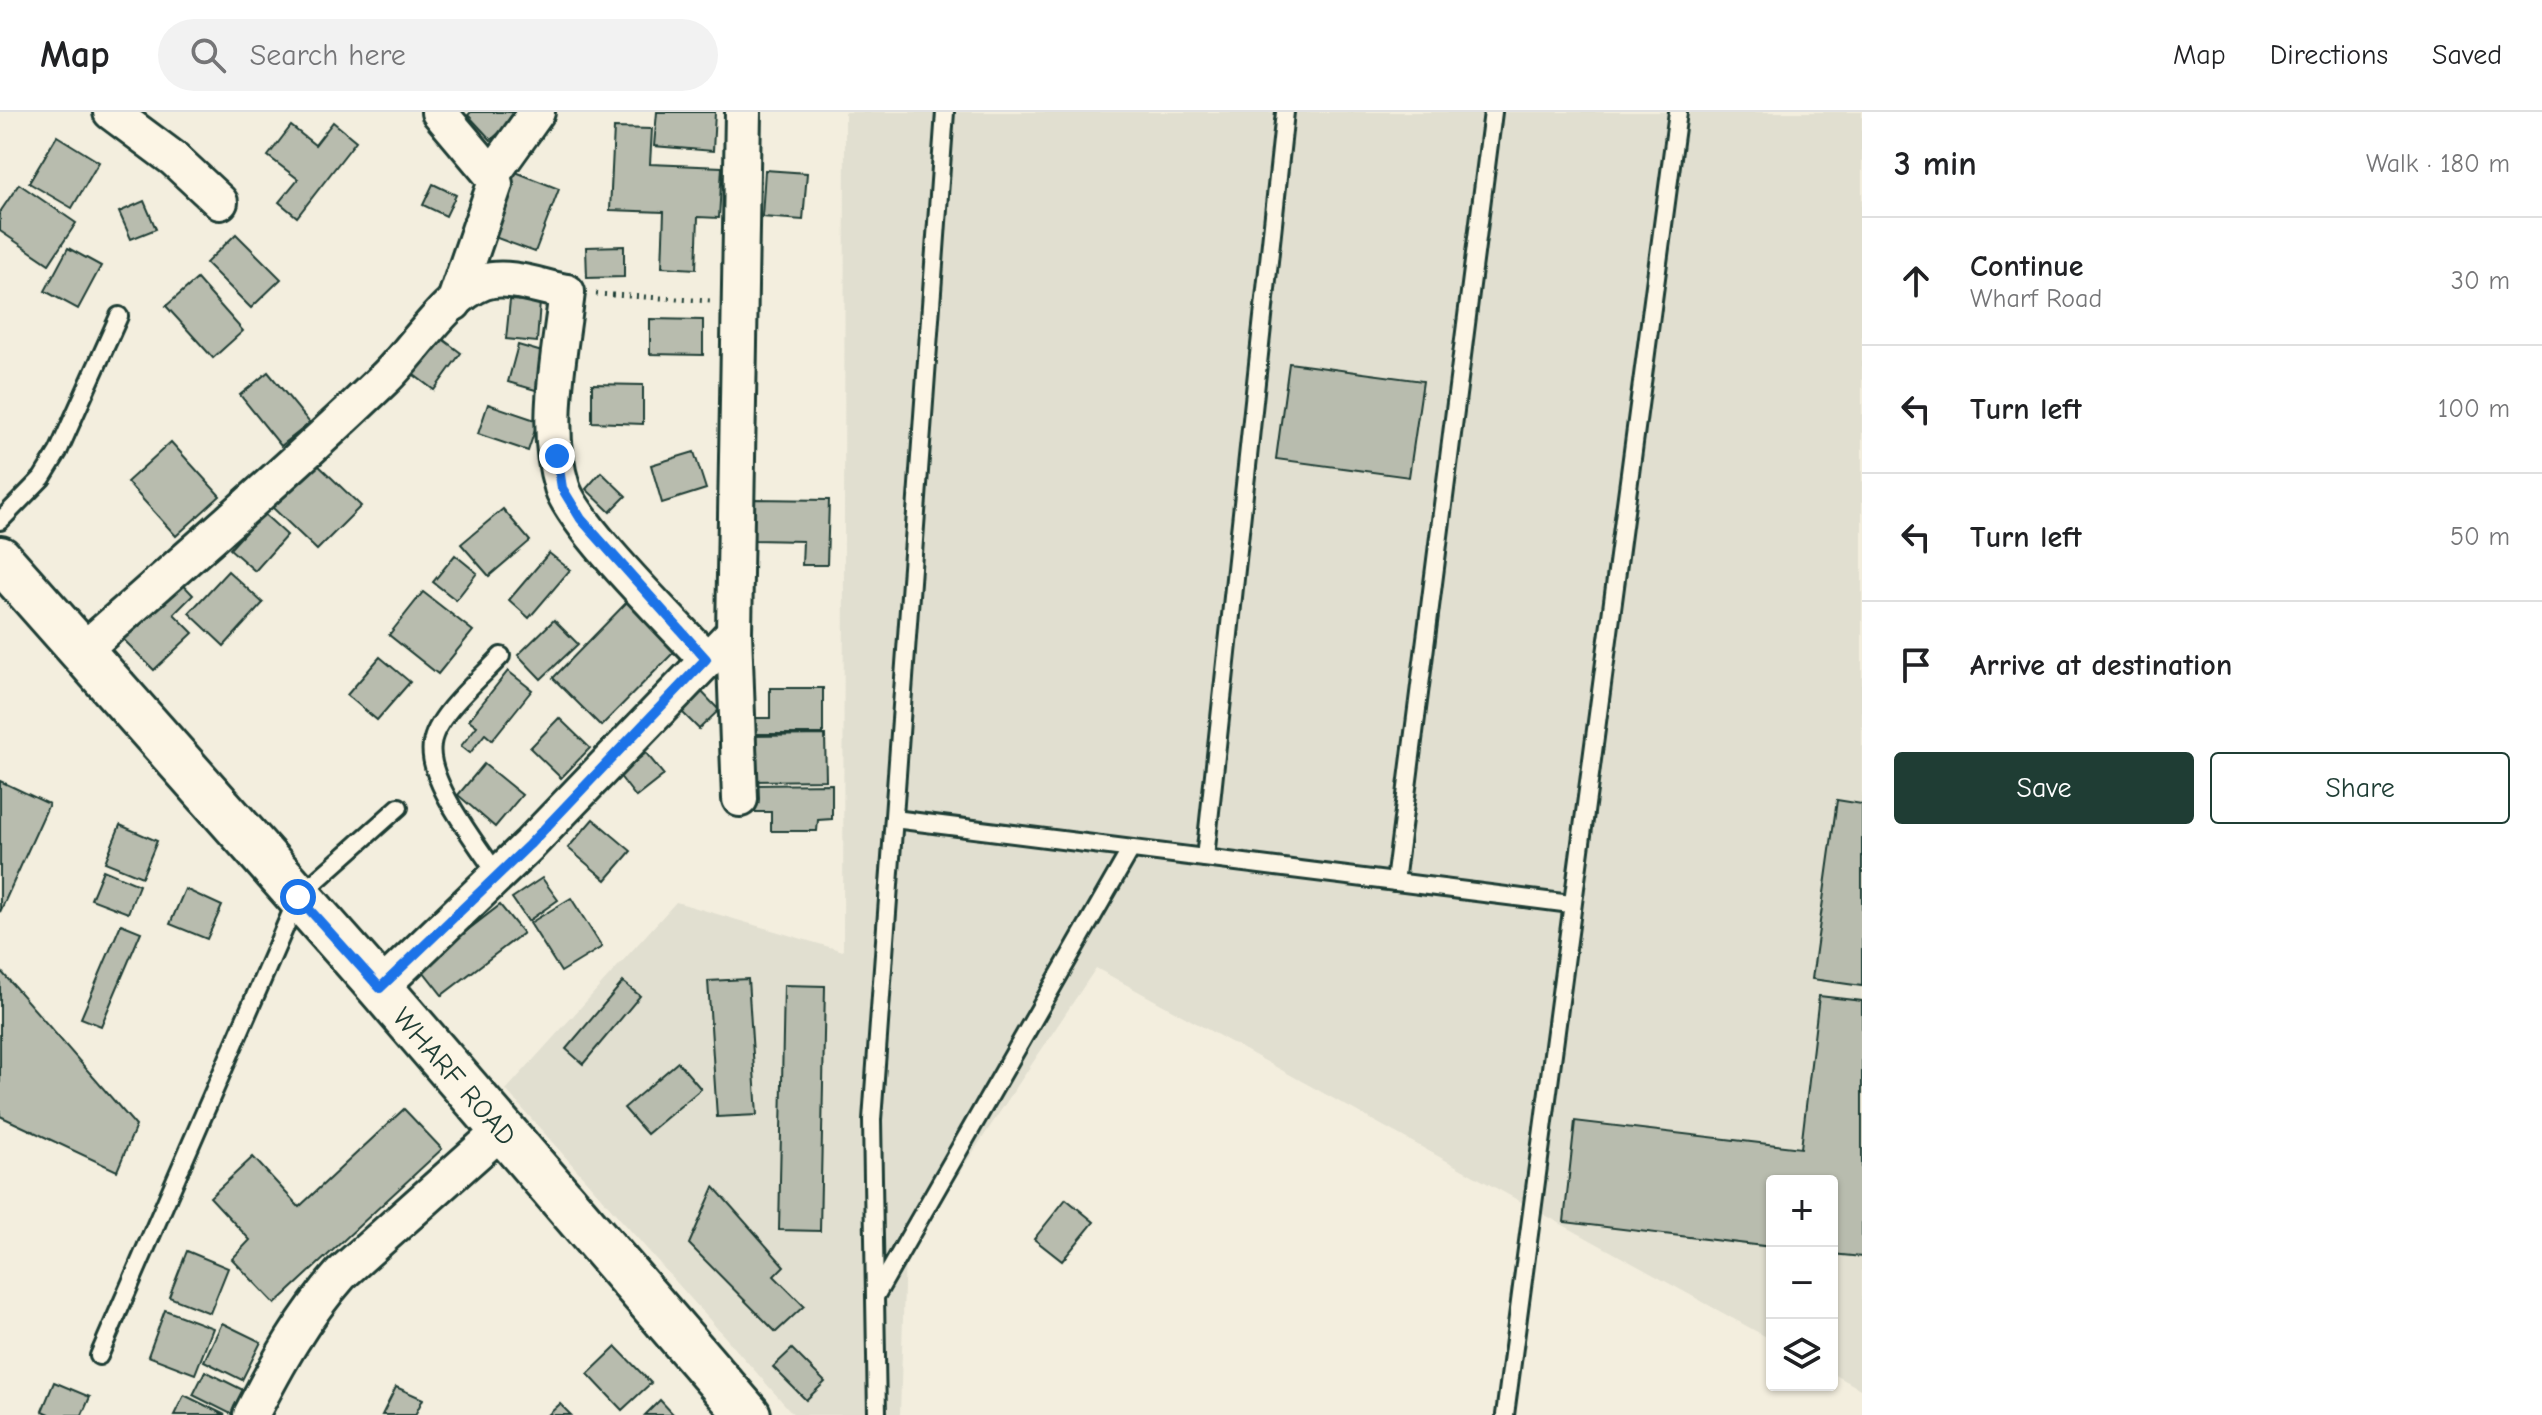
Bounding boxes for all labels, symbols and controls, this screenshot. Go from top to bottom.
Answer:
search box [158,19,718,91]
text: Map [40,33,110,77]
icon: search [186,33,230,77]
text: Search here [250,38,406,73]
text: Map [2173,39,2226,71]
text: Directions [2270,39,2388,71]
text: Saved [2432,39,2502,71]
text: 3 min [1894,144,1977,184]
text: Walk · 180 m [2366,149,2510,179]
text: Continue [1970,249,2084,284]
icon: ahead [1894,259,1938,303]
text: 30 m [2451,266,2510,296]
text: Wharf Road [1970,284,2102,314]
icon: left [1894,387,1938,431]
text: Turn left [1970,392,2082,427]
text: 100 m [2438,394,2510,424]
route end [539,438,575,474]
icon: left [1894,515,1938,559]
text: Turn left [1970,520,2082,555]
text: 50 m [2450,522,2510,552]
icon: arrive [1894,643,1938,687]
text: Arrive at destination [1970,648,2232,683]
button: Save [1894,752,2194,824]
button: Share [2210,752,2510,824]
route start [280,879,316,915]
street label: WHARF ROAD [386,1001,523,1152]
map controls [1766,1175,1838,1391]
button: + [1766,1175,1838,1247]
button: − [1766,1247,1838,1319]
button: layers [1766,1319,1838,1391]

